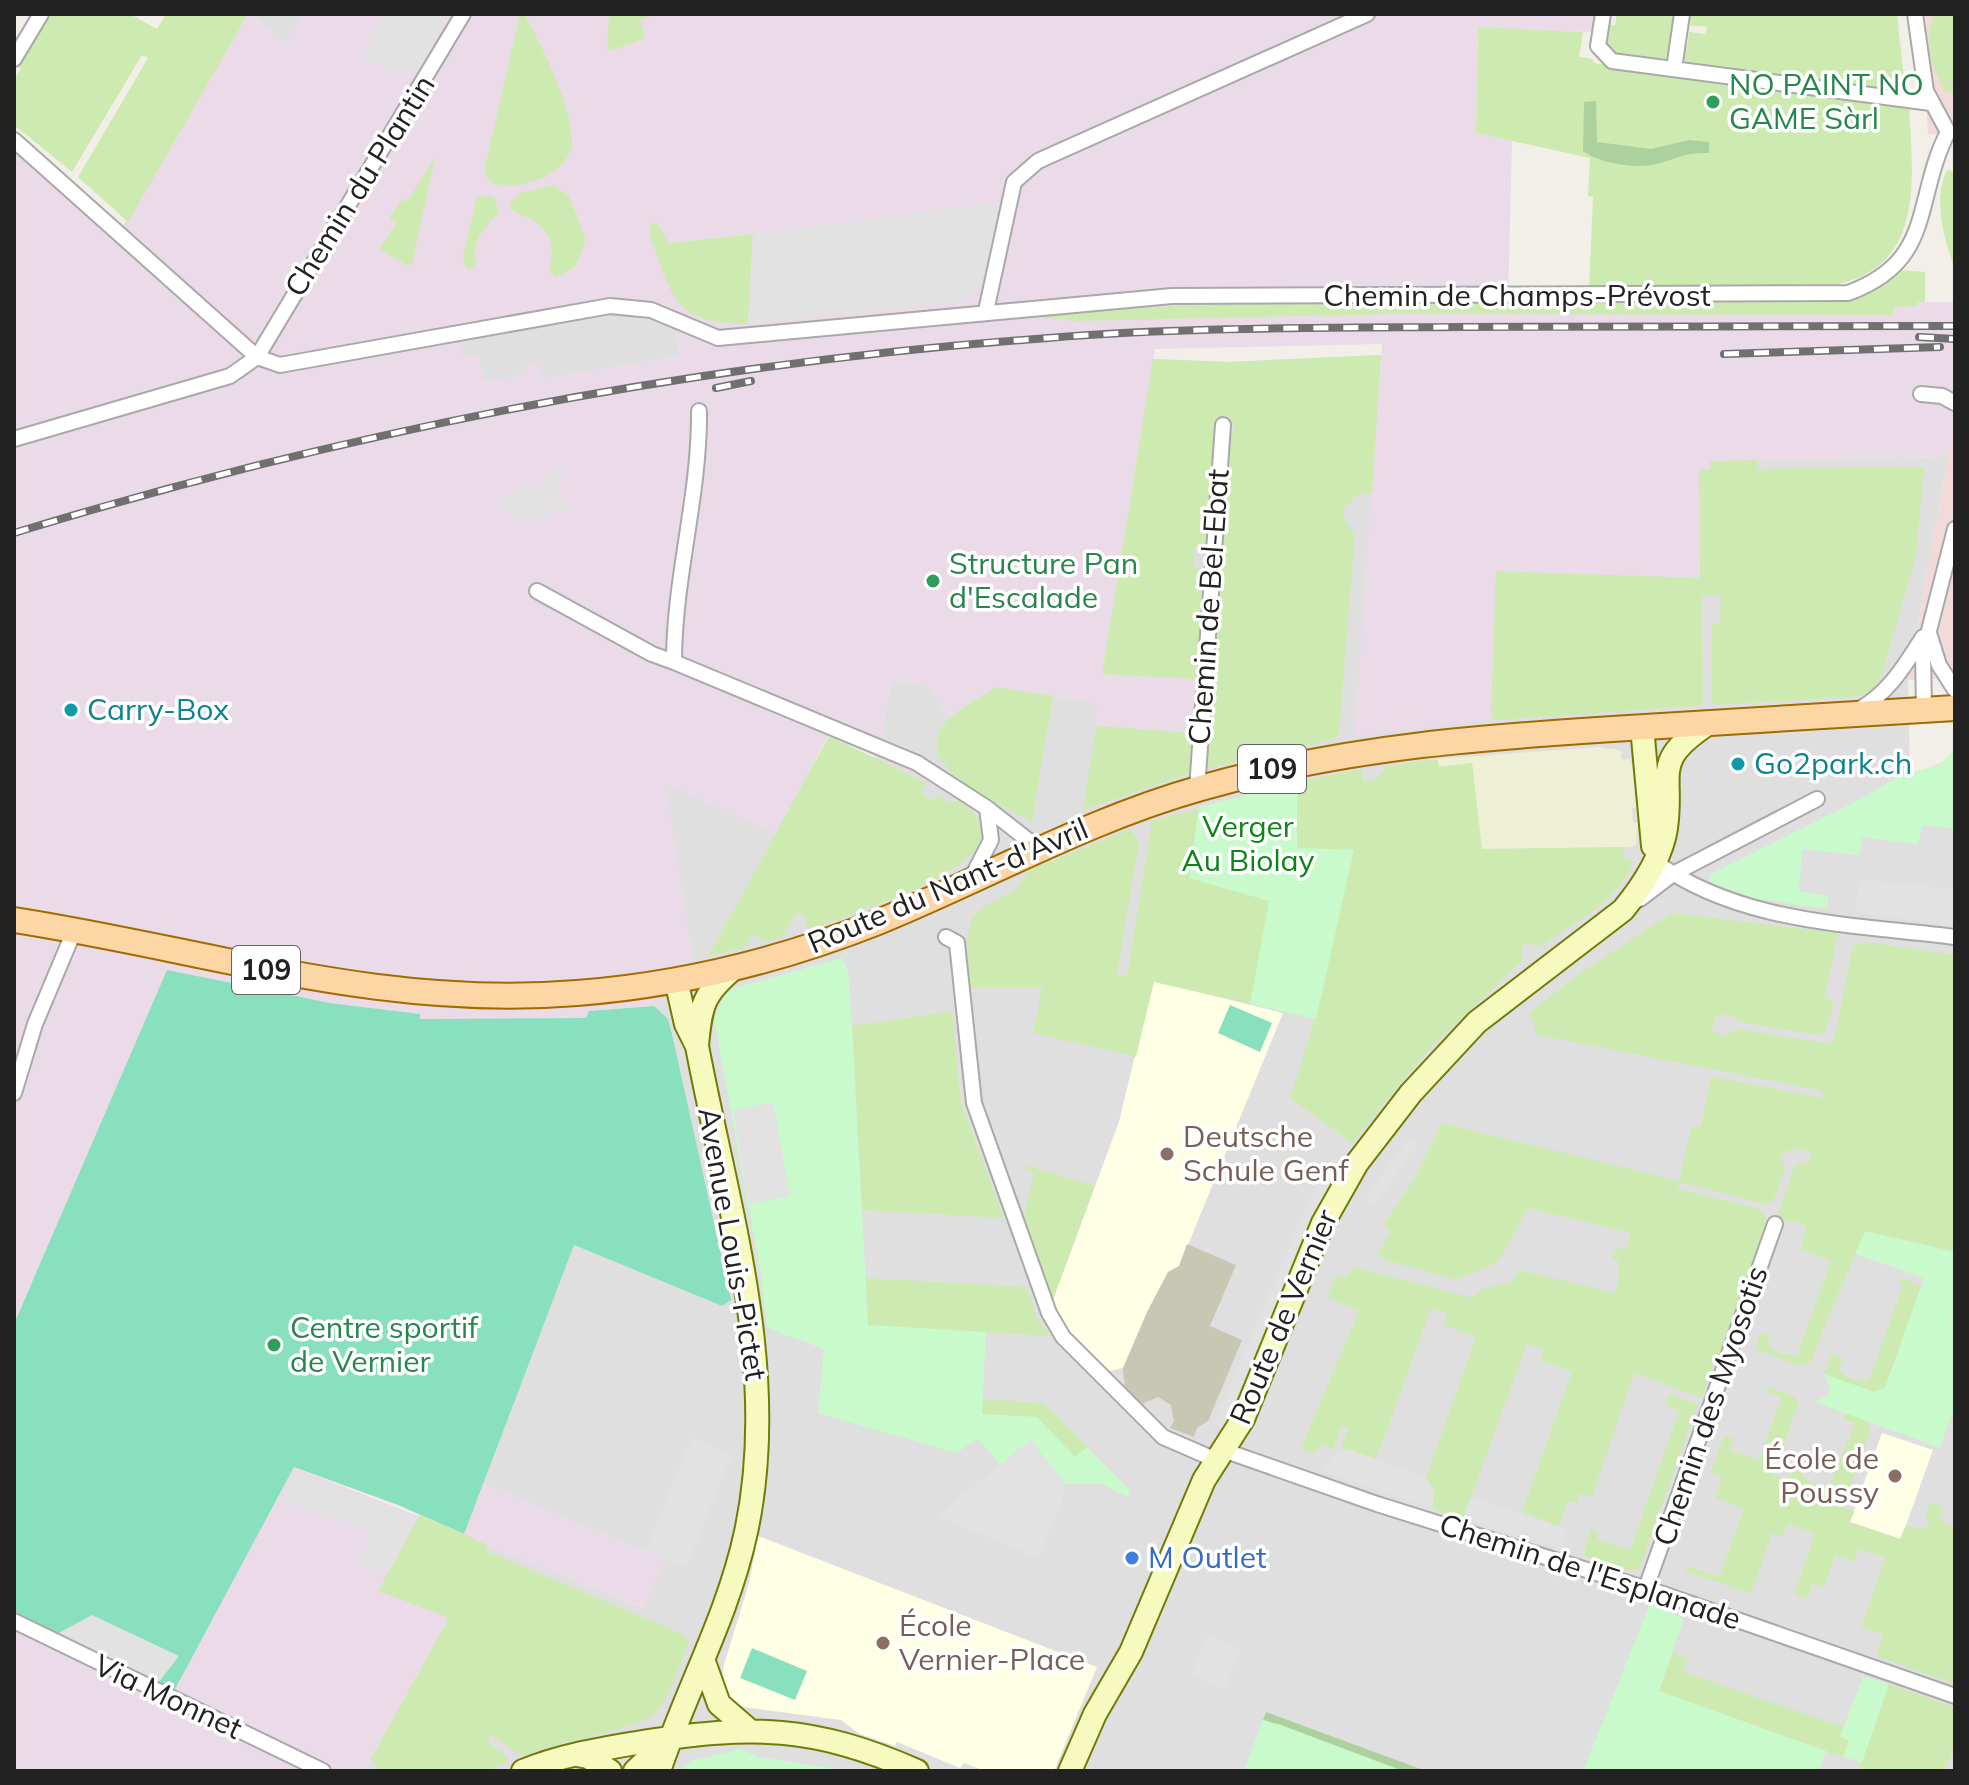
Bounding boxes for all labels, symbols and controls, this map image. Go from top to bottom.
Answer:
place label: NO PAINT NO GAME Sàrl [1729,65,1924,137]
street label: Chemin du Plantin [276,68,443,303]
marker: NO PAINT NO GAME Sàrl [1704,93,1722,111]
street label: Chemin de Champs-Prévost [1323,276,1711,314]
street label: Chemin de Bel-Ebat [1179,468,1237,746]
place label: Structure Pan d'Escalade [949,544,1138,616]
marker: Structure Pan d'Escalade [924,572,942,590]
place label: Carry-Box [87,690,229,728]
marker: Carry-Box [62,701,80,719]
place label: Go2park.ch [1754,744,1912,782]
road number: 109 [1238,745,1306,793]
marker: Go2park.ch [1729,755,1747,773]
park label: Verger Au Biolay [1182,807,1314,879]
street label: Route du Nant-d'Avril [802,809,1094,961]
road number: 109 [232,946,300,994]
street label: Avenue Louis-Pictet [690,1104,776,1383]
place label: Deutsche Schule Genf [1183,1117,1350,1189]
marker: Deutsche Schule Genf [1158,1145,1176,1163]
street label: Route de Vernier [1221,1203,1346,1430]
street label: Chemin des Myosotis [1644,1261,1776,1551]
place label: Centre sportif de Vernier [290,1308,479,1380]
marker: Centre sportif de Vernier [265,1336,283,1354]
place label: École de Poussy [1764,1439,1879,1511]
marker: École de Poussy [1886,1467,1904,1485]
street label: Chemin de l'Esplanade [1435,1504,1746,1638]
place label: M Outlet [1148,1538,1267,1576]
marker: M Outlet [1123,1549,1141,1567]
place label: École Vernier-Place [899,1606,1085,1678]
marker: École Vernier-Place [874,1634,892,1652]
street label: Via Monnet [88,1645,248,1747]

